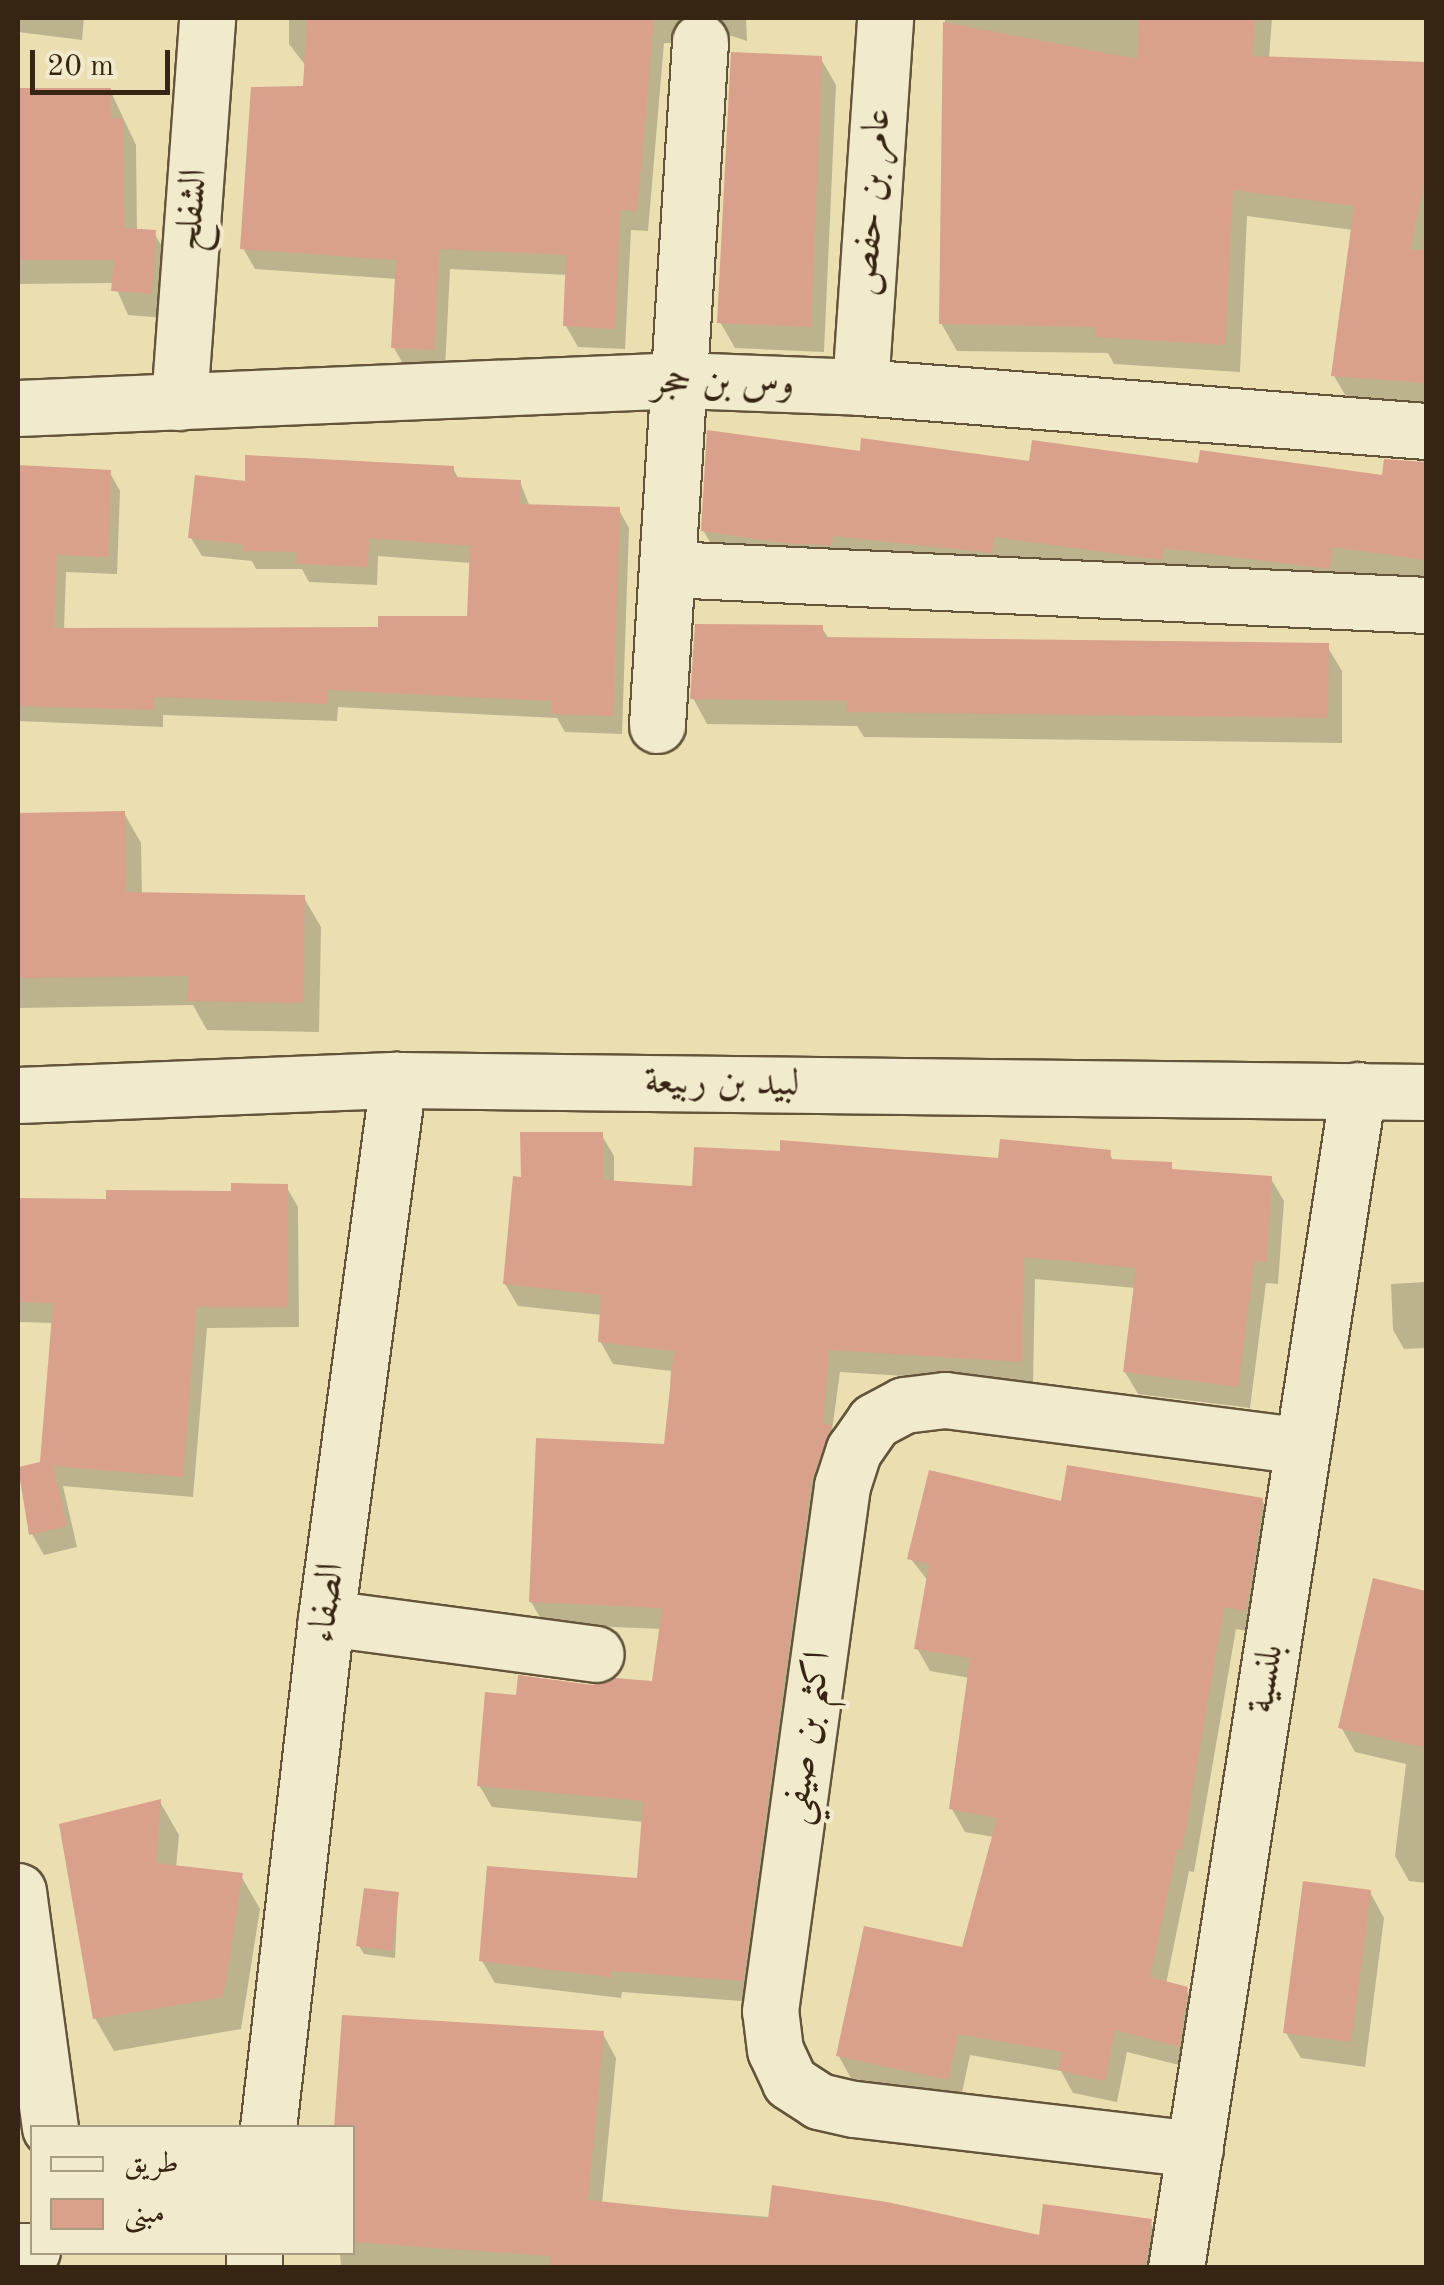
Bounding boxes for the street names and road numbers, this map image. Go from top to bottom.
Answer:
street label: عامر بن حفص [844,106,902,298]
street label: الشفلح [167,167,219,253]
street label: وس بن حجر [651,360,795,408]
street label: لبيد بن ربيعة [644,1060,800,1108]
street label: الصفاء [301,1561,355,1645]
street label: بلنسية [1239,1641,1295,1717]
street label: اكثم بن صيفي [773,1649,843,1827]

